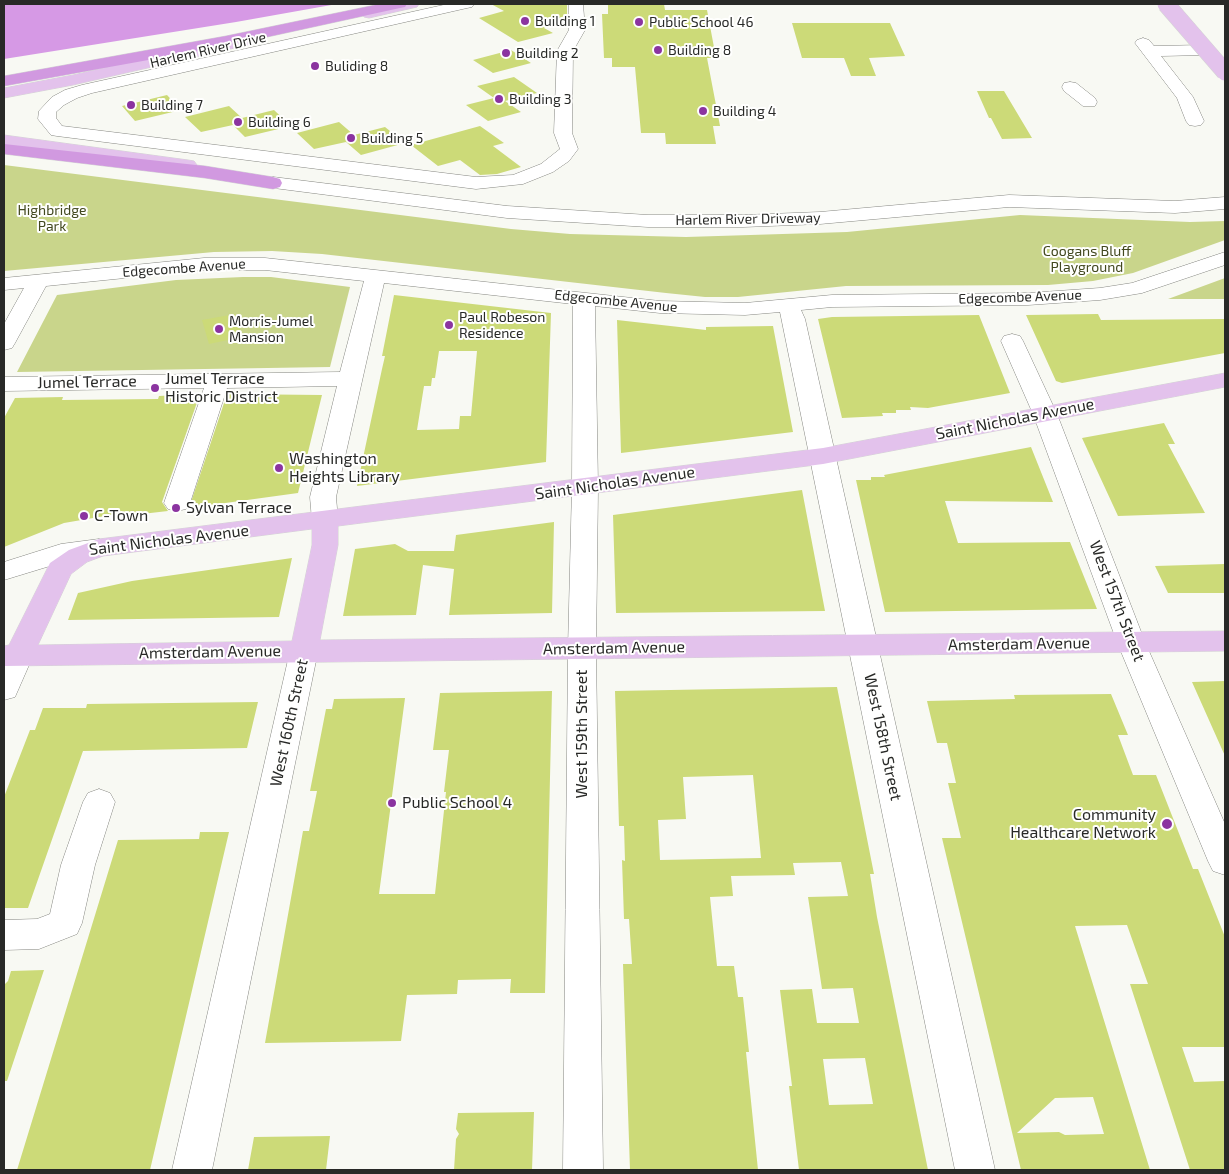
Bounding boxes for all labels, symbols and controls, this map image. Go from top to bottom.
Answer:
place label: Building 1 [535,13,595,29]
place label: Public School 46 [649,14,753,30]
marker: Building 1 [519,15,531,27]
marker: Public School 46 [633,16,645,28]
street label: Harlem River Drive [148,28,268,72]
place label: Building 8 [668,42,731,58]
marker: Building 8 [652,44,664,56]
place label: Building 2 [516,45,579,61]
marker: Building 2 [500,47,512,59]
place label: Buliding 8 [325,58,388,74]
marker: Buliding 8 [309,60,321,72]
place label: Building 3 [509,91,572,107]
marker: Building 3 [493,93,505,105]
place label: Building 7 [141,97,203,113]
marker: Building 7 [125,99,137,111]
place label: Building 4 [713,103,776,119]
marker: Building 4 [697,105,709,117]
place label: Building 6 [248,114,311,130]
marker: Building 6 [232,116,244,128]
place label: Building 5 [361,130,423,146]
marker: Building 5 [345,132,357,144]
park label: Highbridge Park [17,202,87,234]
street label: Harlem River Driveway [675,209,821,229]
park label: Coogans Bluff Playground [1043,243,1131,276]
street label: Edgecombe Avenue [122,255,246,281]
street label: Edgecombe Avenue [554,286,678,316]
street label: Edgecombe Avenue [958,286,1082,308]
place label: Paul Robeson Residence [459,309,545,342]
place label: Morris-Jumel Mansion [229,313,313,346]
marker: Paul Robeson Residence [443,319,455,331]
marker: Morris-Jumel Mansion [213,323,225,335]
place label: Jumel Terrace Historic District [165,369,278,407]
street label: Jumel Terrace [37,372,137,392]
marker: Jumel Terrace Historic District [149,382,161,394]
street label: Saint Nicholas Avenue [934,394,1096,444]
place label: Washington Heights Library [289,449,400,487]
marker: Washington Heights Library [273,462,285,474]
street label: Saint Nicholas Avenue [534,462,696,504]
place label: Sylvan Terrace [186,498,292,518]
marker: Sylvan Terrace [170,502,182,514]
place label: C-Town [94,506,148,526]
marker: C-Town [78,510,90,522]
street label: Saint Nicholas Avenue [88,521,250,559]
street label: West 157th Street [1085,538,1149,664]
street label: Amsterdam Avenue [948,633,1090,655]
street label: Amsterdam Avenue [543,637,685,659]
street label: Amsterdam Avenue [139,641,281,663]
street label: West 160th Street [266,657,312,789]
street label: West 159th Street [572,670,592,798]
street label: West 158th Street [860,672,906,802]
place label: Public School 4 [402,793,512,813]
marker: Public School 4 [386,797,398,809]
place label: Community Healthcare Network [1010,805,1156,843]
marker: Community Healthcare Network [1160,817,1174,831]

